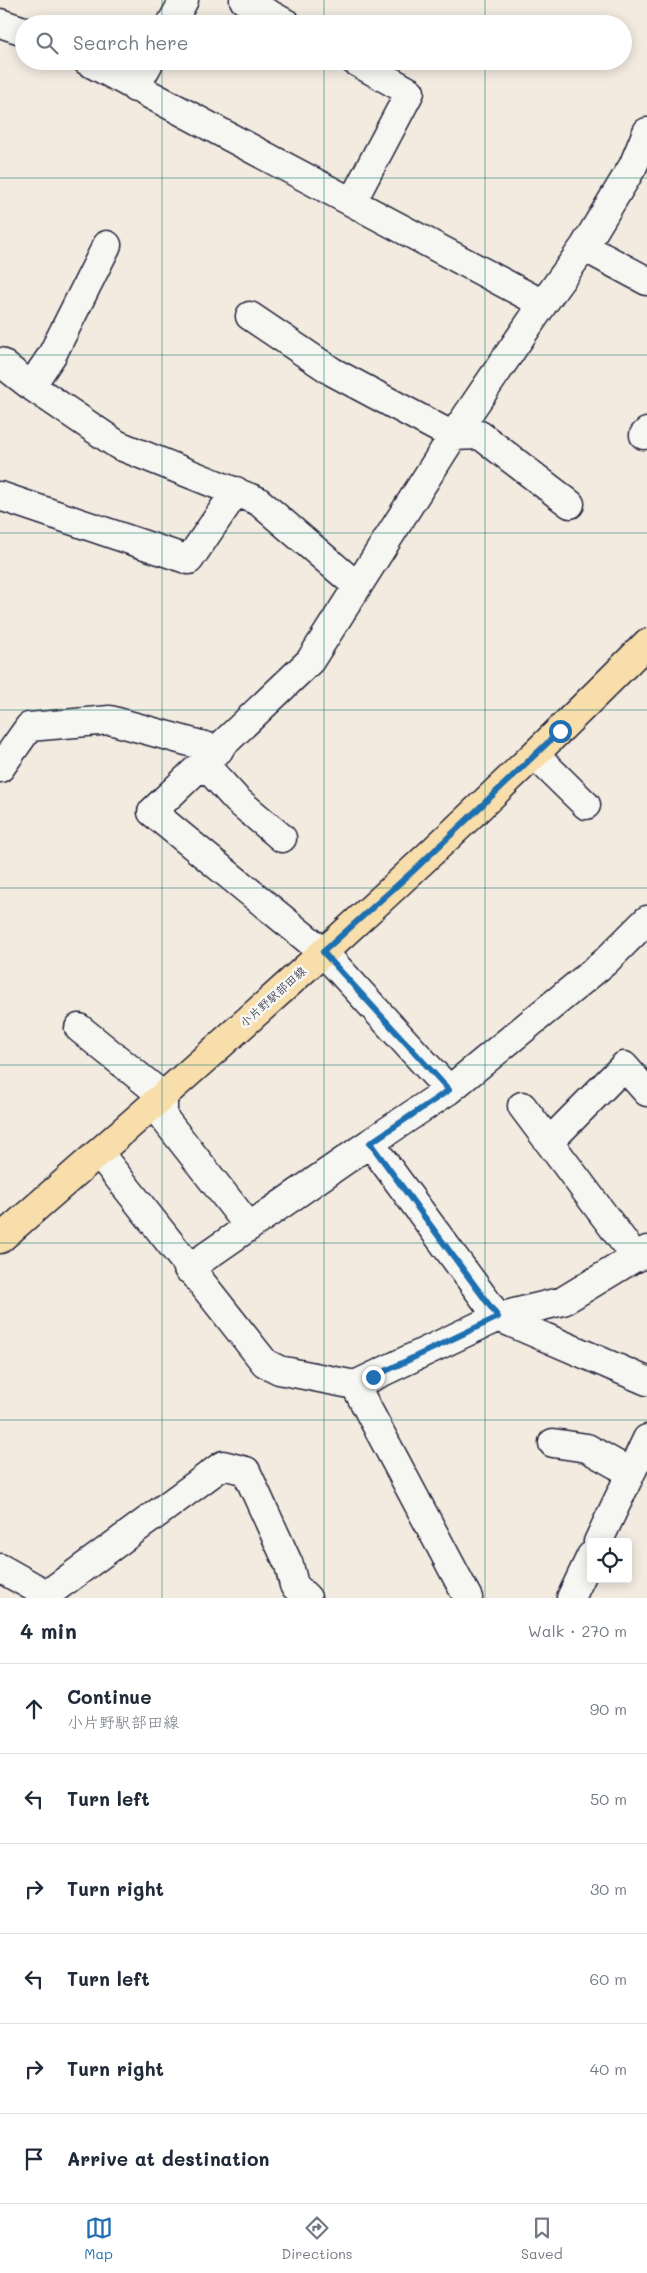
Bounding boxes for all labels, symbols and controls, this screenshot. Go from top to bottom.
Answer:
search box [15,15,632,70]
icon: search [33,29,61,57]
text: Search here [73,30,189,55]
route start [549,720,572,743]
street label: 小片野駅部田線 [236,962,309,1030]
route end [362,1366,385,1389]
map controls [587,1538,632,1583]
button: locate [587,1538,632,1583]
text: 4 min [20,1617,77,1644]
text: Walk · 270 m [528,1620,627,1641]
text: Continue [67,1684,152,1709]
icon: ahead [20,1695,48,1723]
text: 90 m [590,1698,627,1719]
text: 小片野駅部田線 [67,1711,179,1732]
icon: left [20,1785,48,1813]
text: Turn left [67,1786,150,1811]
text: 50 m [590,1788,627,1809]
icon: right [20,1875,48,1903]
text: Turn right [67,1876,164,1901]
text: 30 m [590,1878,627,1899]
icon: left [20,1965,48,1993]
text: Turn left [67,1966,150,1991]
text: 60 m [590,1968,627,1989]
icon: right [20,2055,48,2083]
text: Turn right [67,2056,164,2081]
text: 40 m [590,2058,627,2079]
icon: arrive [20,2145,48,2173]
text: Arrive at destination [67,2146,270,2171]
tab: Map [84,2214,113,2263]
tab: Directions [281,2214,353,2263]
tab: Saved [521,2214,563,2263]

